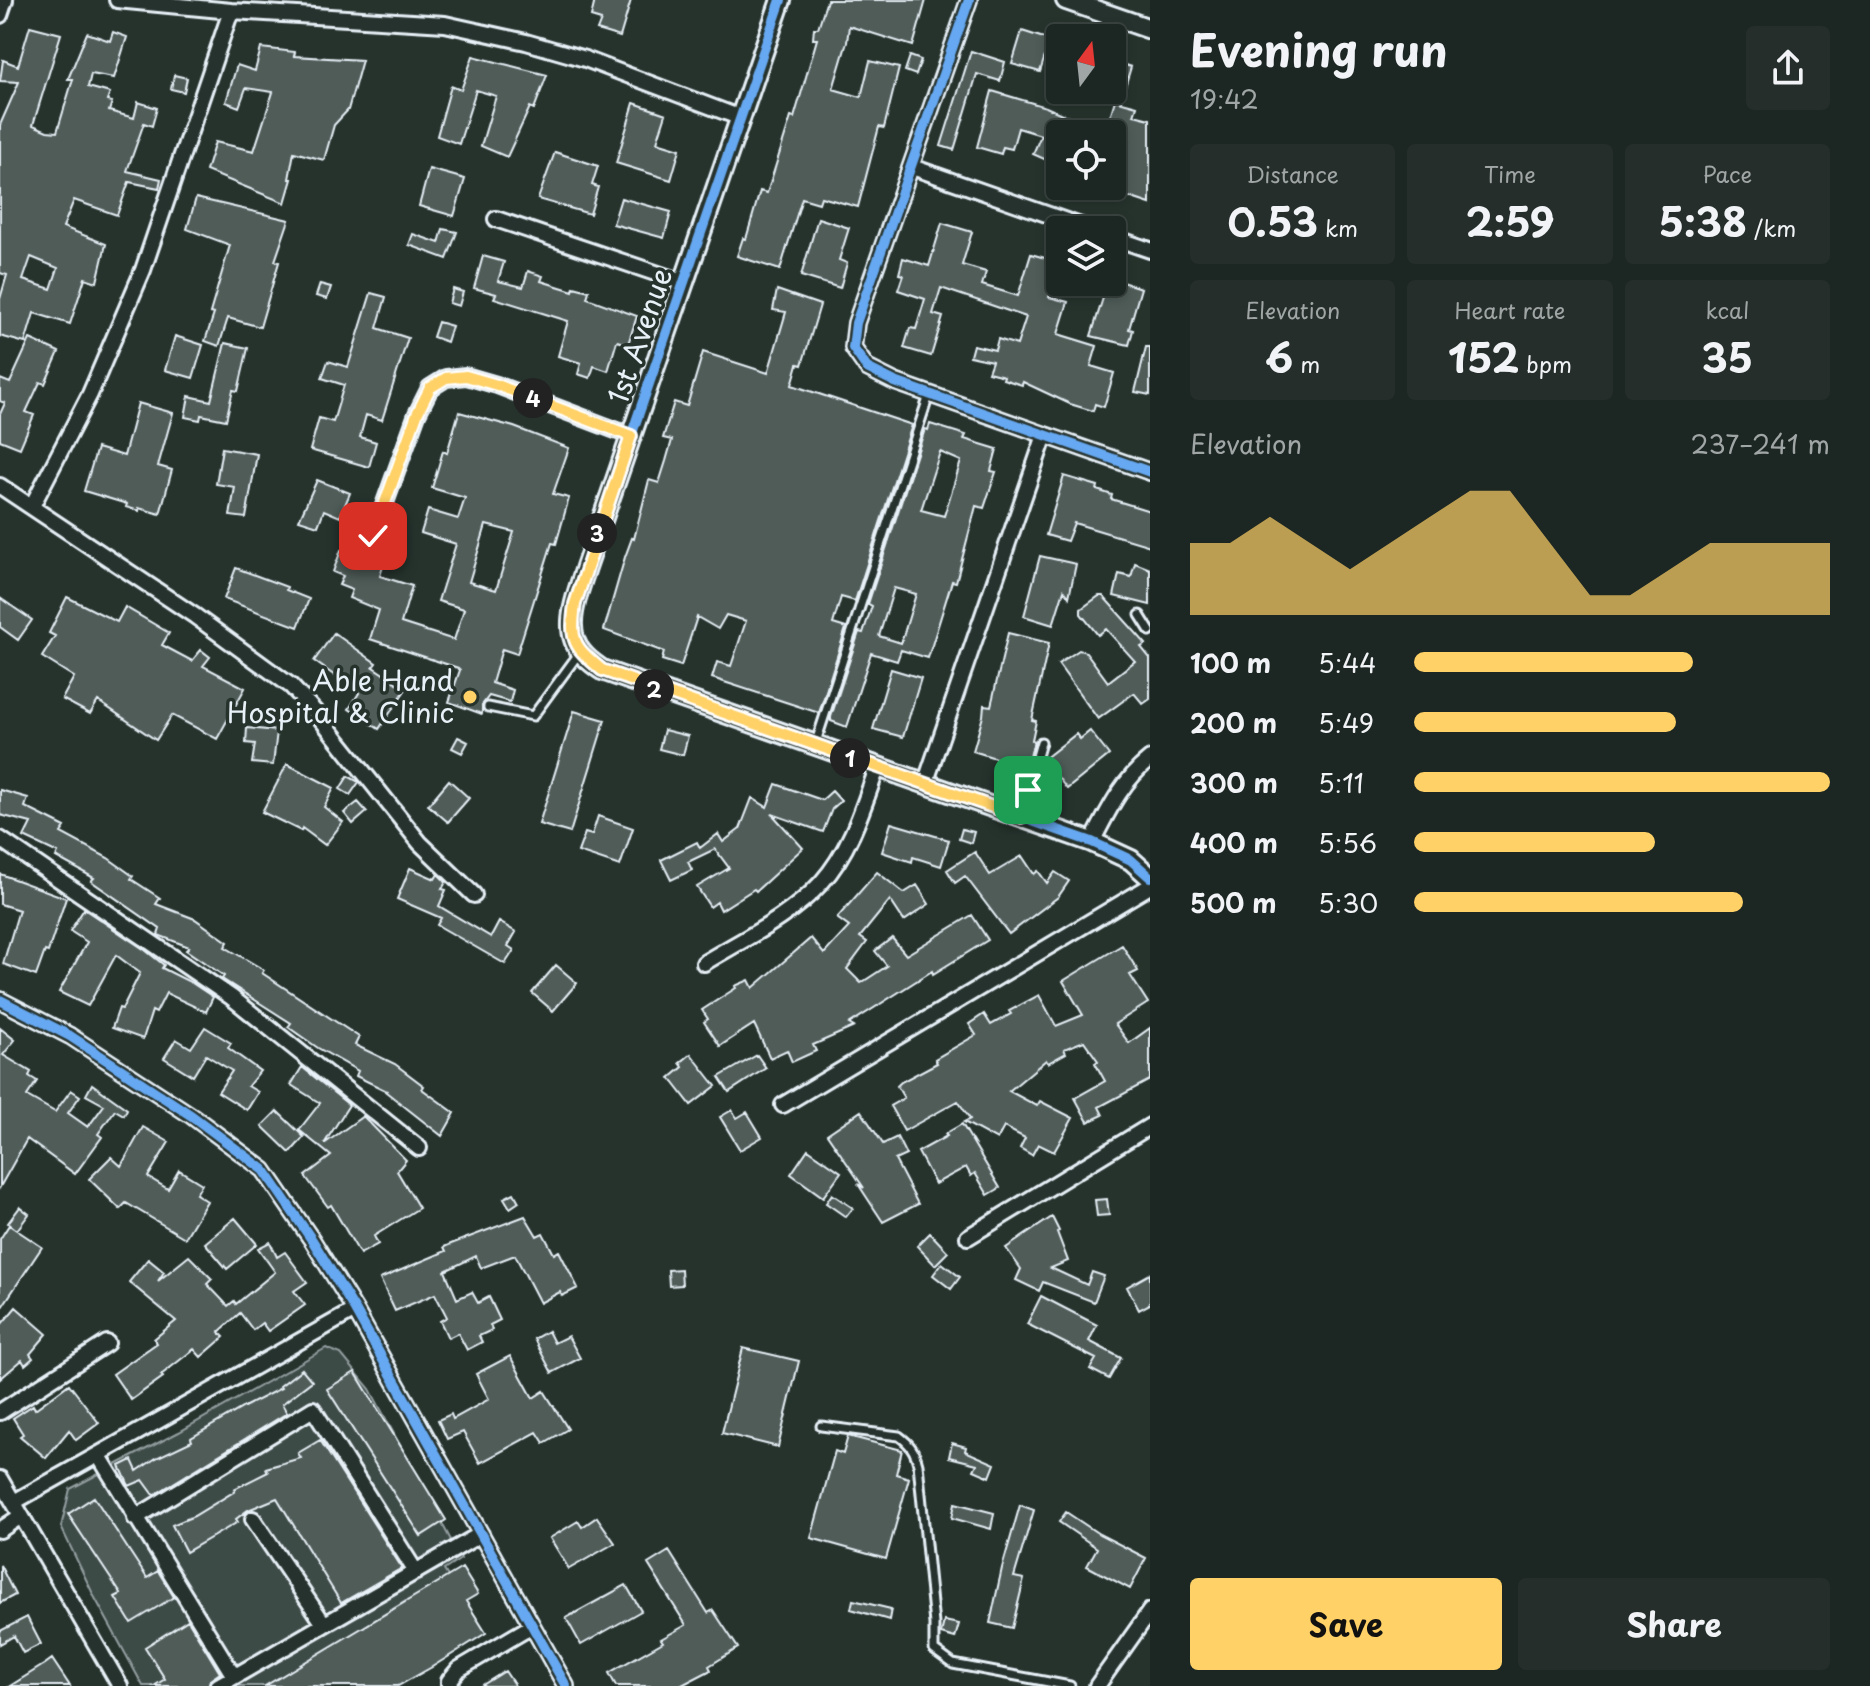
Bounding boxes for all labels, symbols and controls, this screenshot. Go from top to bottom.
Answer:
text: Evening run [1190,16,1448,82]
north arrow [1046,24,1126,104]
map controls [1046,24,1126,296]
button: share [1746,26,1830,110]
text: 19:42 [1190,79,1259,118]
button: locate [1046,120,1126,200]
text: Distance [1247,157,1339,190]
text: Time [1484,157,1536,190]
text: Pace [1702,157,1752,190]
text: 0.53 [1227,190,1318,251]
text: 2:59 [1466,190,1554,251]
text: 5:38 [1658,190,1747,251]
text: km [1318,211,1358,244]
text: /km [1747,211,1796,244]
button: layers [1046,216,1126,296]
street label: 1st Avenue [595,262,682,409]
text: Elevation [1245,293,1340,326]
text: Heart rate [1454,293,1566,326]
text: kcal [1705,293,1749,326]
text: 6 [1265,326,1293,387]
text: 152 [1448,326,1519,387]
text: 35 [1702,326,1753,387]
text: m [1293,347,1320,380]
text: bpm [1519,347,1572,380]
pin: 4 [513,378,553,418]
text: 4 [526,381,540,414]
text: Elevation [1190,424,1302,463]
text: 237–241 m [1691,424,1830,463]
pin [339,502,407,570]
pin: 3 [577,513,617,553]
icon: check [351,514,395,558]
text: 3 [590,516,604,549]
text: 100 m [1190,643,1271,682]
text: 5:44 [1318,643,1377,682]
place label: Able Hand Hospital & Clinic [227,658,454,733]
pin: 2 [634,669,674,709]
text: 2 [646,672,662,705]
marker: Able Hand Hospital & Clinic [461,688,479,706]
text: 200 m [1190,703,1277,742]
text: 5:49 [1318,703,1374,742]
pin: 1 [830,738,870,778]
text: 1 [845,741,855,774]
pin [994,756,1062,824]
text: 300 m [1190,763,1278,802]
text: 5:11 [1318,763,1364,802]
icon: arrive [1006,768,1050,812]
text: 400 m [1190,823,1278,862]
text: 5:56 [1318,823,1377,862]
text: 500 m [1190,883,1276,922]
text: 5:30 [1318,883,1378,922]
button: Save [1190,1578,1502,1670]
button: Share [1518,1578,1830,1670]

